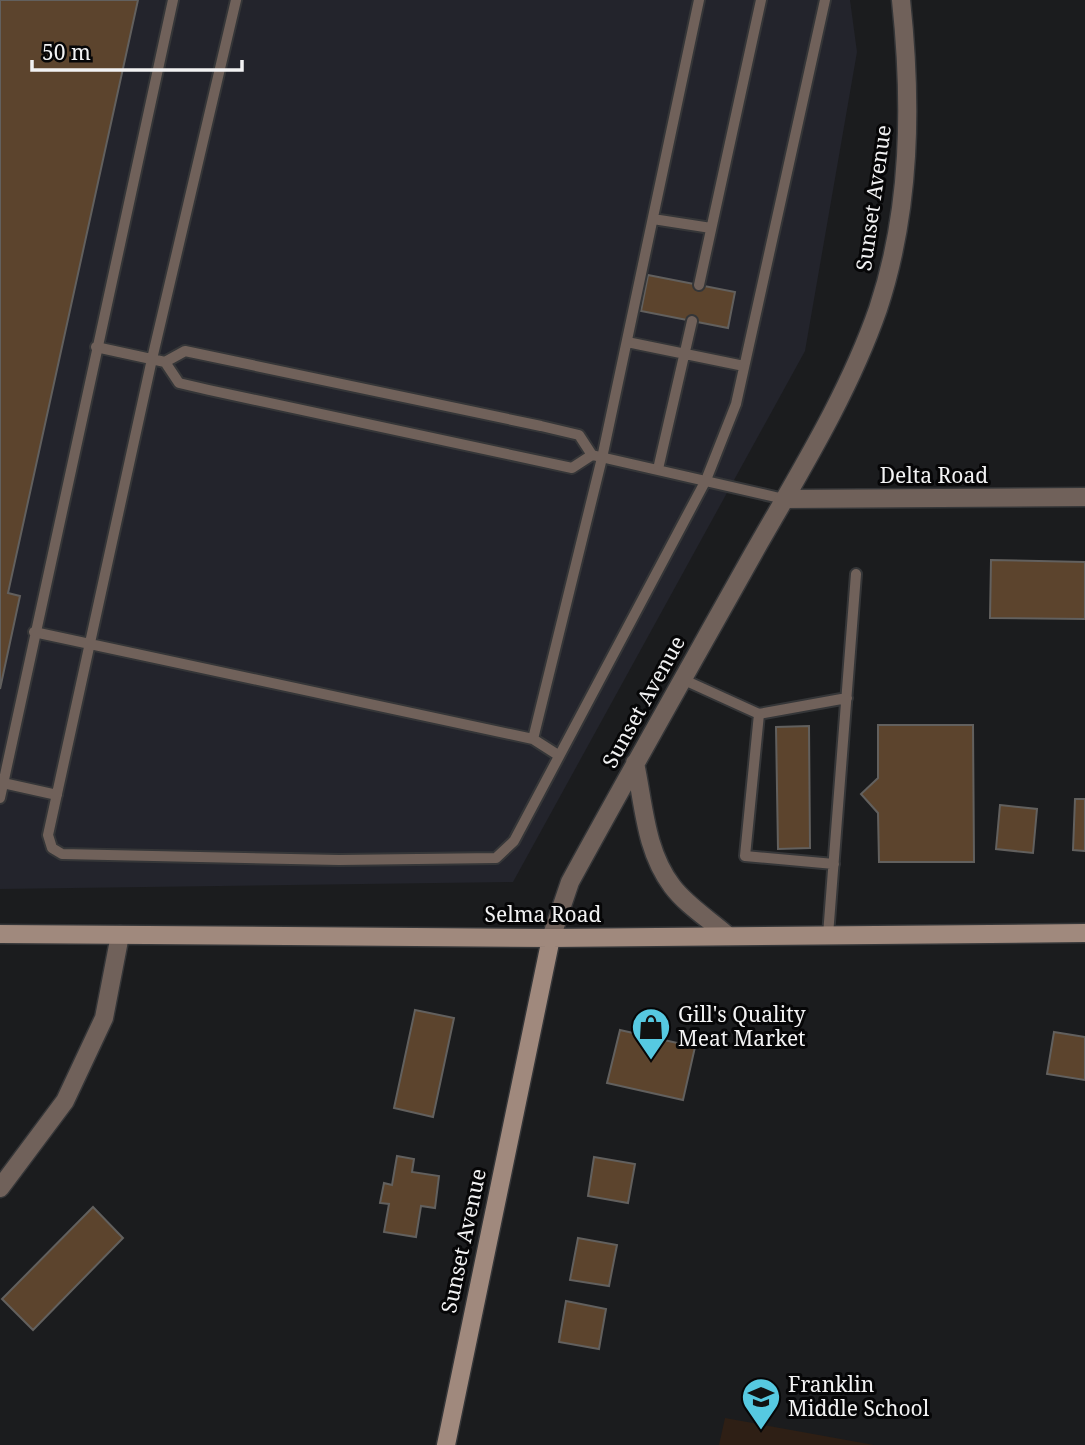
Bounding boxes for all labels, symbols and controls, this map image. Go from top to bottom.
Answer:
scale bar [32,28,242,72]
text: 50 m [42,38,91,66]
street label: Sunset Avenue [849,123,897,273]
street label: Delta Road [880,461,988,489]
street label: Sunset Avenue [595,630,691,773]
street label: Selma Road [485,900,602,928]
place label: Gill's Quality Meat Market [678,1000,806,1052]
shop icon: Gill's Quality Meat Market [630,1006,672,1061]
street label: Sunset Avenue [434,1166,492,1316]
place label: Franklin Middle School [788,1370,930,1422]
school or university icon: Franklin Middle School [740,1376,782,1431]

